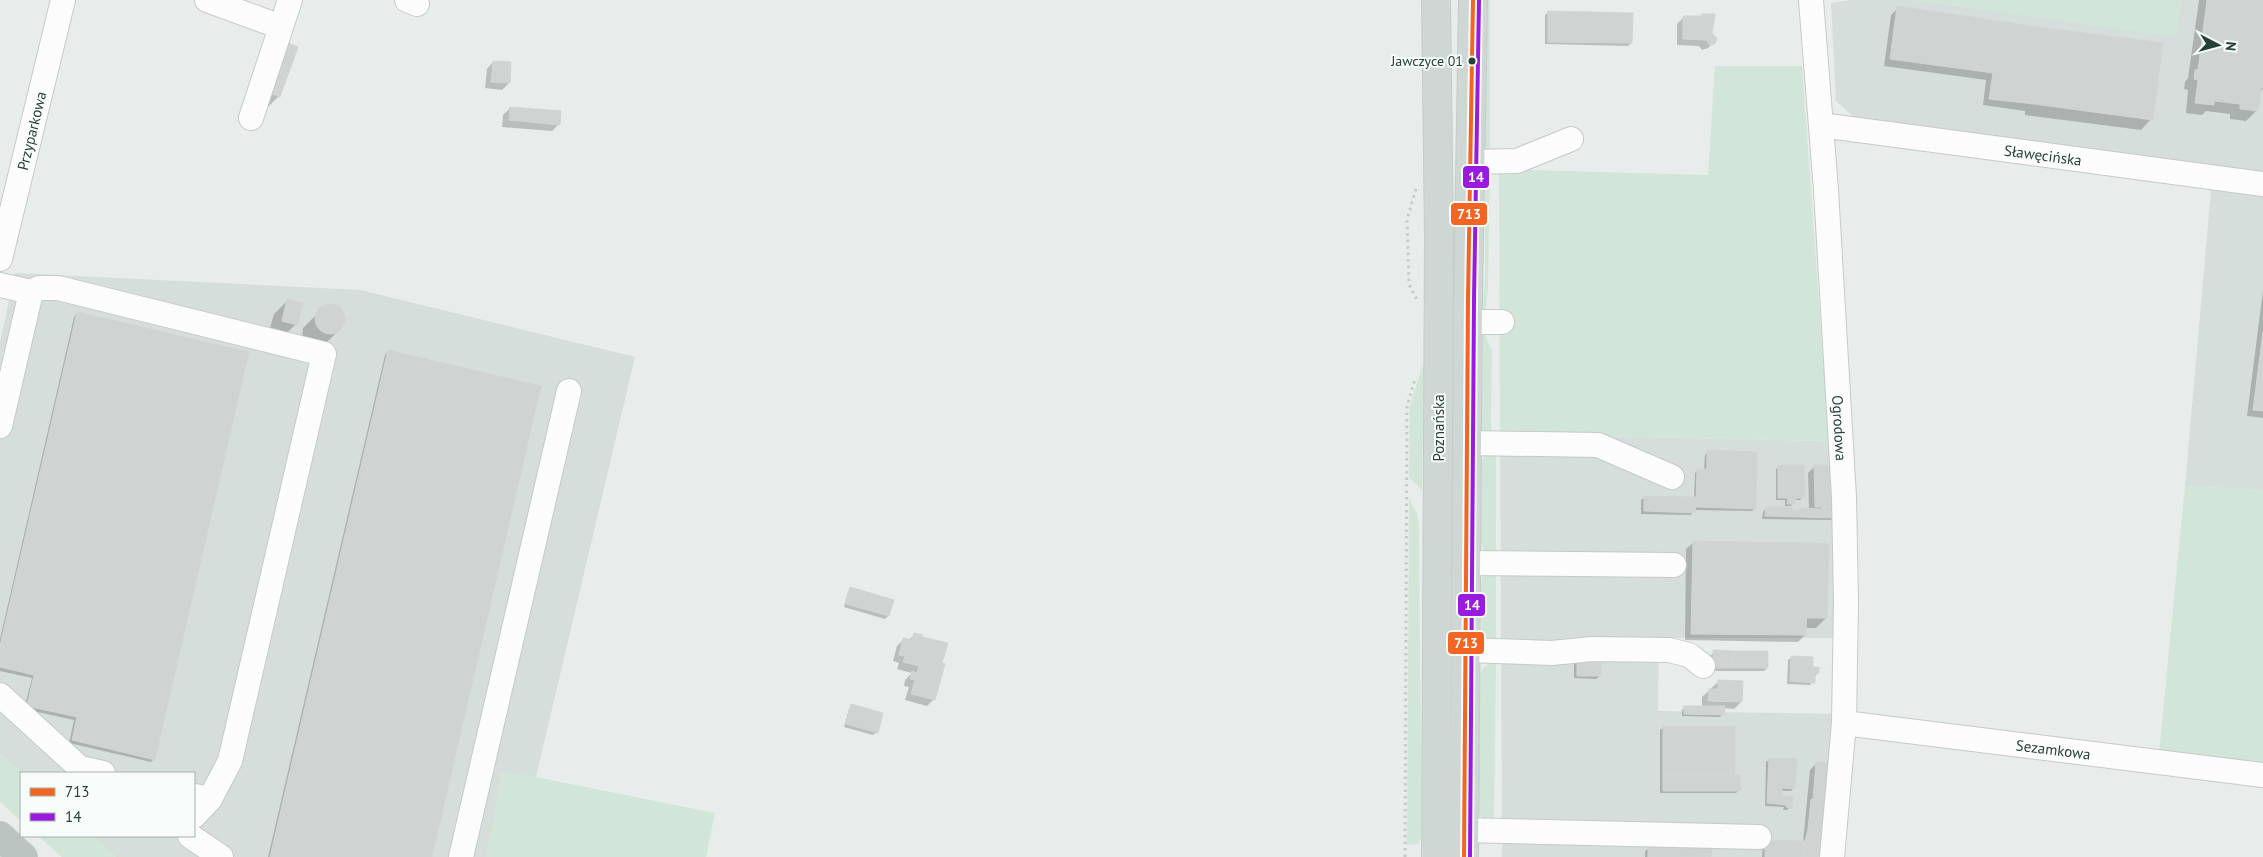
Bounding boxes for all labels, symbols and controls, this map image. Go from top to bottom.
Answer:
north arrow [2193,20,2243,70]
text: N [2221,41,2240,52]
place label: Jawczyce 01 [1390,52,1463,70]
marker: Jawczyce 01 [1467,56,1477,66]
street label: Przyparkowa [12,89,50,172]
street label: Sławęcińska [2003,140,2083,169]
line badge: 14 [1462,165,1490,189]
text: 14 [1468,168,1484,186]
line badge: 713 [1450,202,1488,226]
text: 713 [1457,205,1481,223]
street label: Poznańska [1429,394,1448,462]
street label: Ogrodowa [1829,395,1851,461]
line badge: 14 [1457,593,1486,617]
text: 14 [1464,596,1480,614]
line badge: 713 [1447,631,1485,655]
text: 713 [1454,634,1478,652]
street label: Sezamkowa [2015,735,2092,763]
legend [20,772,195,837]
text: 713 [65,782,90,801]
text: 14 [65,807,81,826]

